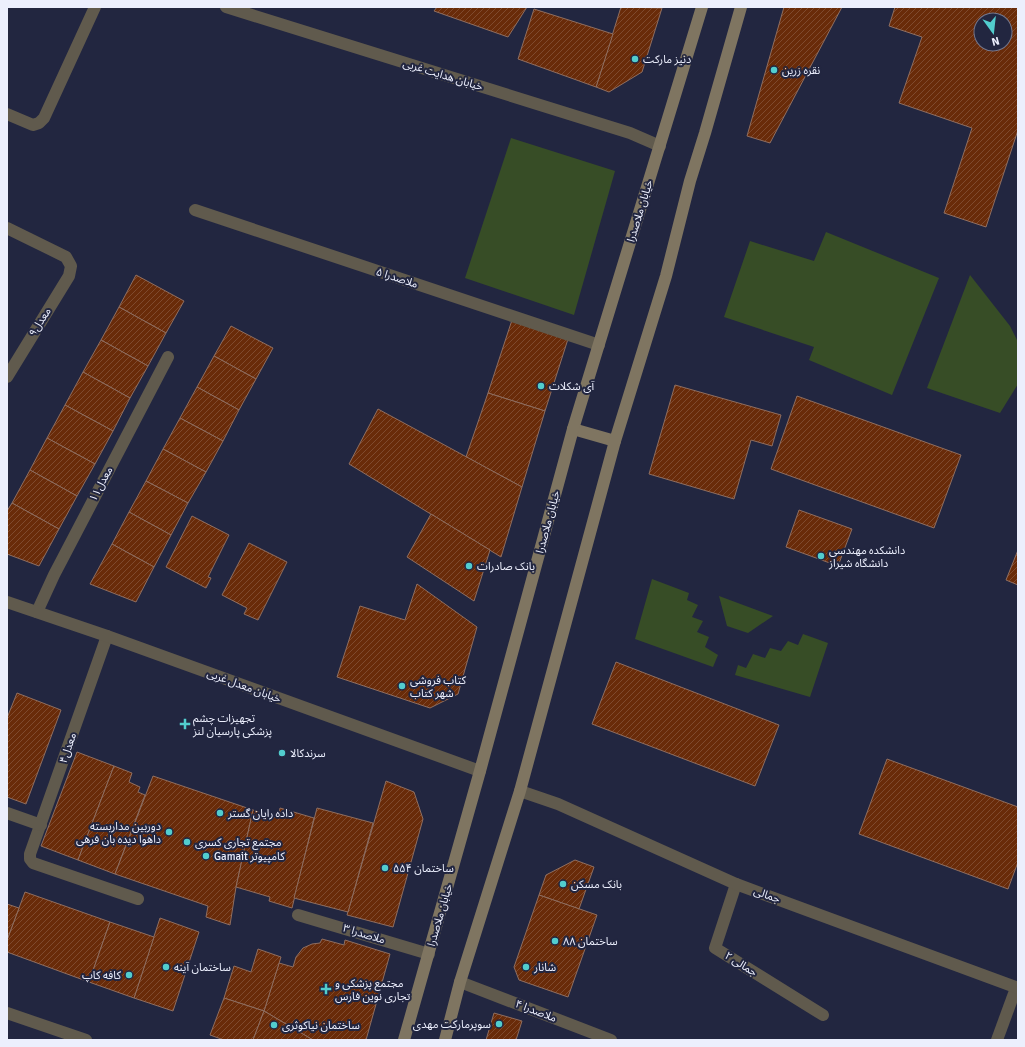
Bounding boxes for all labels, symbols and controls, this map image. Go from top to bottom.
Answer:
north arrow [973,12,1013,52]
text: N [990,34,1001,48]
place label: دنیز مارکت [643,53,691,66]
marker: دنیز مارکت [630,54,640,64]
street label: خیابان هدایت غربی [401,57,485,94]
place label: نقره زرین [782,64,820,77]
marker: نقره زرین [769,65,779,75]
street label: خیابان ملاصدرا [624,178,656,244]
street label: ۵ ملاصدرا [374,265,420,291]
street label: معدل۹ [26,305,54,339]
place label: آی شکلات [549,380,595,393]
marker: آی شکلات [536,381,546,391]
street label: معدل۱۱ [86,464,116,504]
street label: خیابان ملاصدرا [533,489,563,555]
place label: دانشکده مهندسی دانشگاه شیراز [828,544,905,570]
marker: دانشکده مهندسی دانشگاه شیراز [816,551,826,561]
place label: بانک صادرات [477,560,535,573]
marker: بانک صادرات [464,561,474,571]
street label: خیابان معدل غربی [205,667,283,706]
place label: کتاب فروشی شهر کتاب [410,674,467,700]
marker: کتاب فروشی شهر کتاب [397,681,407,691]
place label: تجهیزات چشم پزشکی پارسیان لنز [192,712,272,739]
marker: تجهیزات چشم پزشکی پارسیان لنز [180,719,190,729]
street label: معدل۴ [57,731,79,765]
place label: سرندکالا [290,747,326,760]
marker: سرندکالا [277,748,287,758]
place label: داده رایان گستر [227,807,293,820]
marker: داده رایان گستر [215,808,225,818]
place label: دوربین مداربسته داهوا دیده بان فرهی [76,820,161,846]
marker: دوربین مداربسته داهوا دیده بان فرهی [164,827,174,837]
place label: مجتمع تجاری کسری [195,836,282,850]
marker: مجتمع تجاری کسری [182,837,192,847]
place label: Gamait کامپیوتر [214,850,285,864]
marker: Gamait کامپیوتر [201,851,211,861]
place label: ساختمان ۵۵۴ [393,862,454,875]
marker: ساختمان ۵۵۴ [380,863,390,873]
place label: بانک مسکن [571,878,622,891]
marker: بانک مسکن [558,879,568,889]
street label: خیابان ملاصدرا [425,882,455,948]
street label: جمالی [752,884,782,906]
street label: ۳ ملاصدرا [341,921,387,947]
place label: ساختمان ۸۸ [563,935,618,948]
marker: ساختمان ۸۸ [550,936,560,946]
street label: ۲ جمالی [722,949,760,979]
place label: ساختمان آینه [174,961,231,974]
place label: شانار [533,961,556,974]
marker: ساختمان آینه [161,962,171,972]
marker: شانار [521,962,531,972]
place label: کافه کاپ [82,969,121,983]
marker: کافه کاپ [124,970,134,980]
place label: مجتمع پزشکی و تجاری نوین فارس [335,977,410,1003]
marker: مجتمع پزشکی و تجاری نوین فارس [320,983,332,995]
street label: ۴ ملاصدرا [513,997,559,1025]
place label: سوپرمارکت مهدی [413,1018,491,1032]
place label: ساختمان نیاکوثری [282,1019,360,1032]
marker: سوپرمارکت مهدی [494,1019,504,1029]
marker: ساختمان نیاکوثری [269,1020,279,1030]

